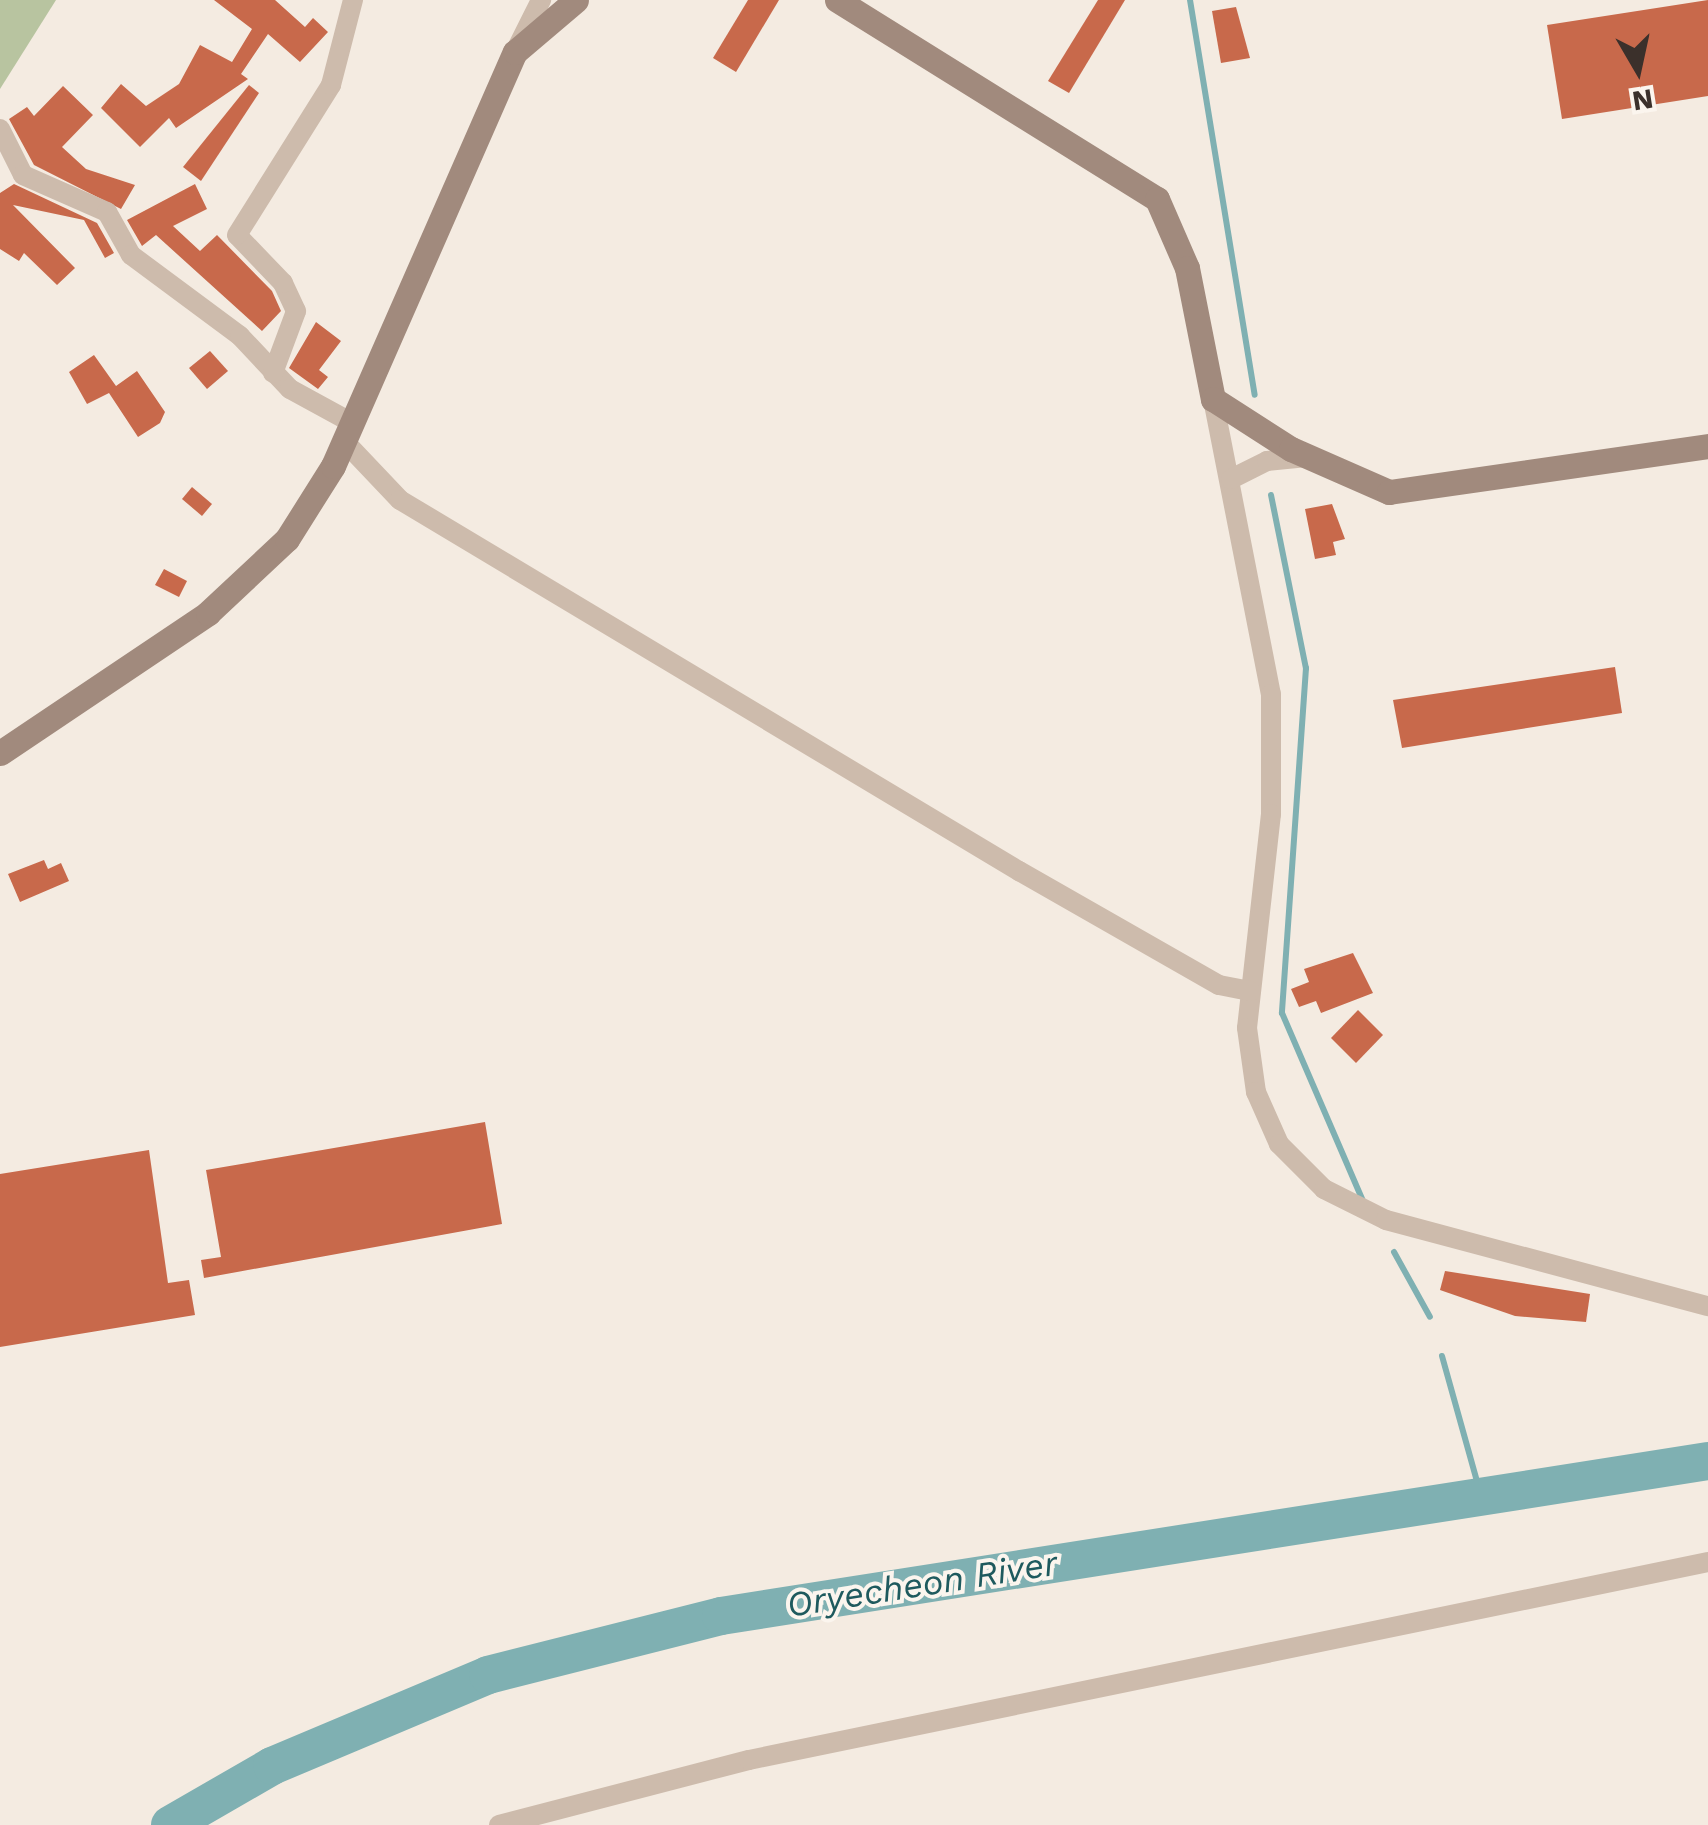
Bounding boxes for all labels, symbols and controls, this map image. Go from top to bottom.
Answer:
north arrow [1588,20,1688,120]
text: N [1630,82,1656,118]
water label: Oryecheon River [784,1542,1060,1626]

